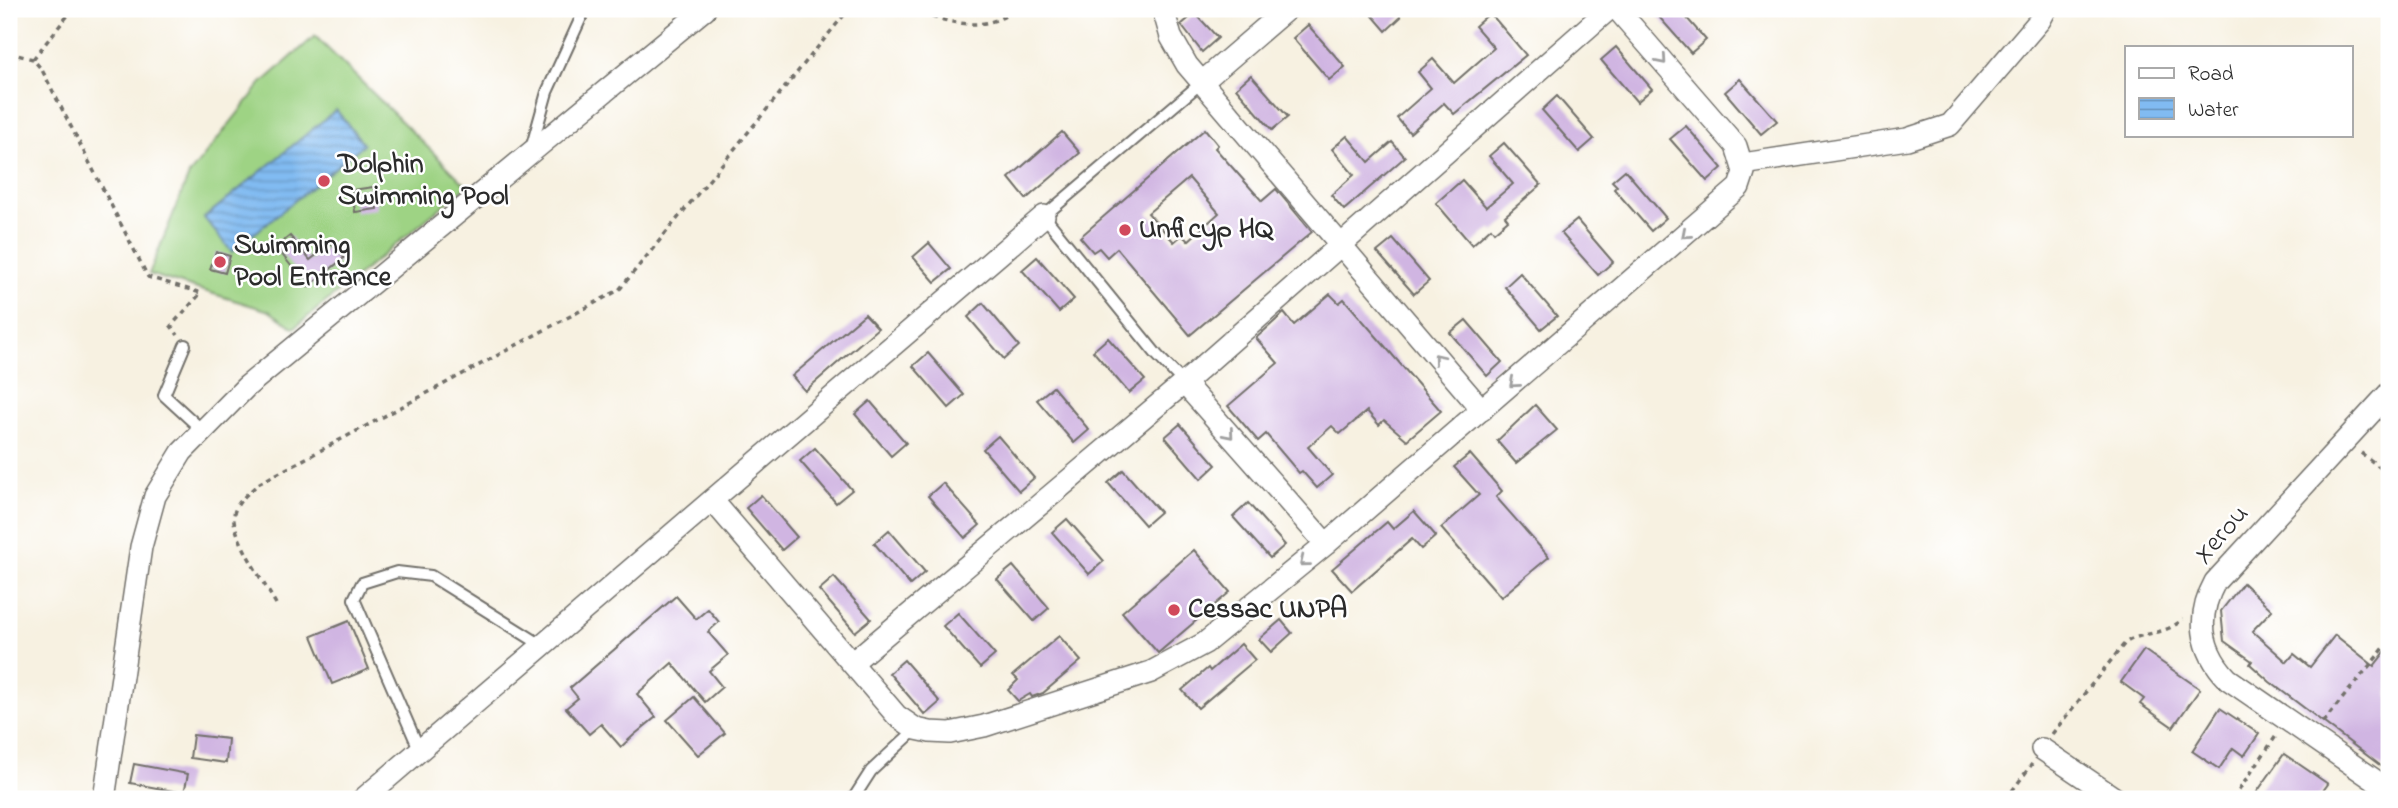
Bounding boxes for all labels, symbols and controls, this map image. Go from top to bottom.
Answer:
legend [2125,46,2352,136]
one-way arrow [1654,52,1666,65]
text: Road [2188,60,2234,90]
text: Water [2188,96,2239,126]
place label: Dolphin Swimming Pool [336,145,509,219]
marker: Dolphin Swimming Pool [316,173,332,189]
place label: Unficyp HQ [1139,210,1274,251]
marker: Unficyp HQ [1117,222,1133,238]
place label: Swimming Pool Entrance [234,226,393,299]
one-way arrow [1682,226,1695,238]
marker: Swimming Pool Entrance [212,254,228,270]
one-way arrow [1434,353,1446,366]
one-way arrow [1509,375,1522,387]
one-way arrow [1221,426,1233,439]
street label: Xerou [2184,496,2260,574]
one-way arrow [1299,554,1311,567]
place label: Cessac UNPA [1188,590,1347,631]
marker: Cessac UNPA [1166,602,1182,618]

